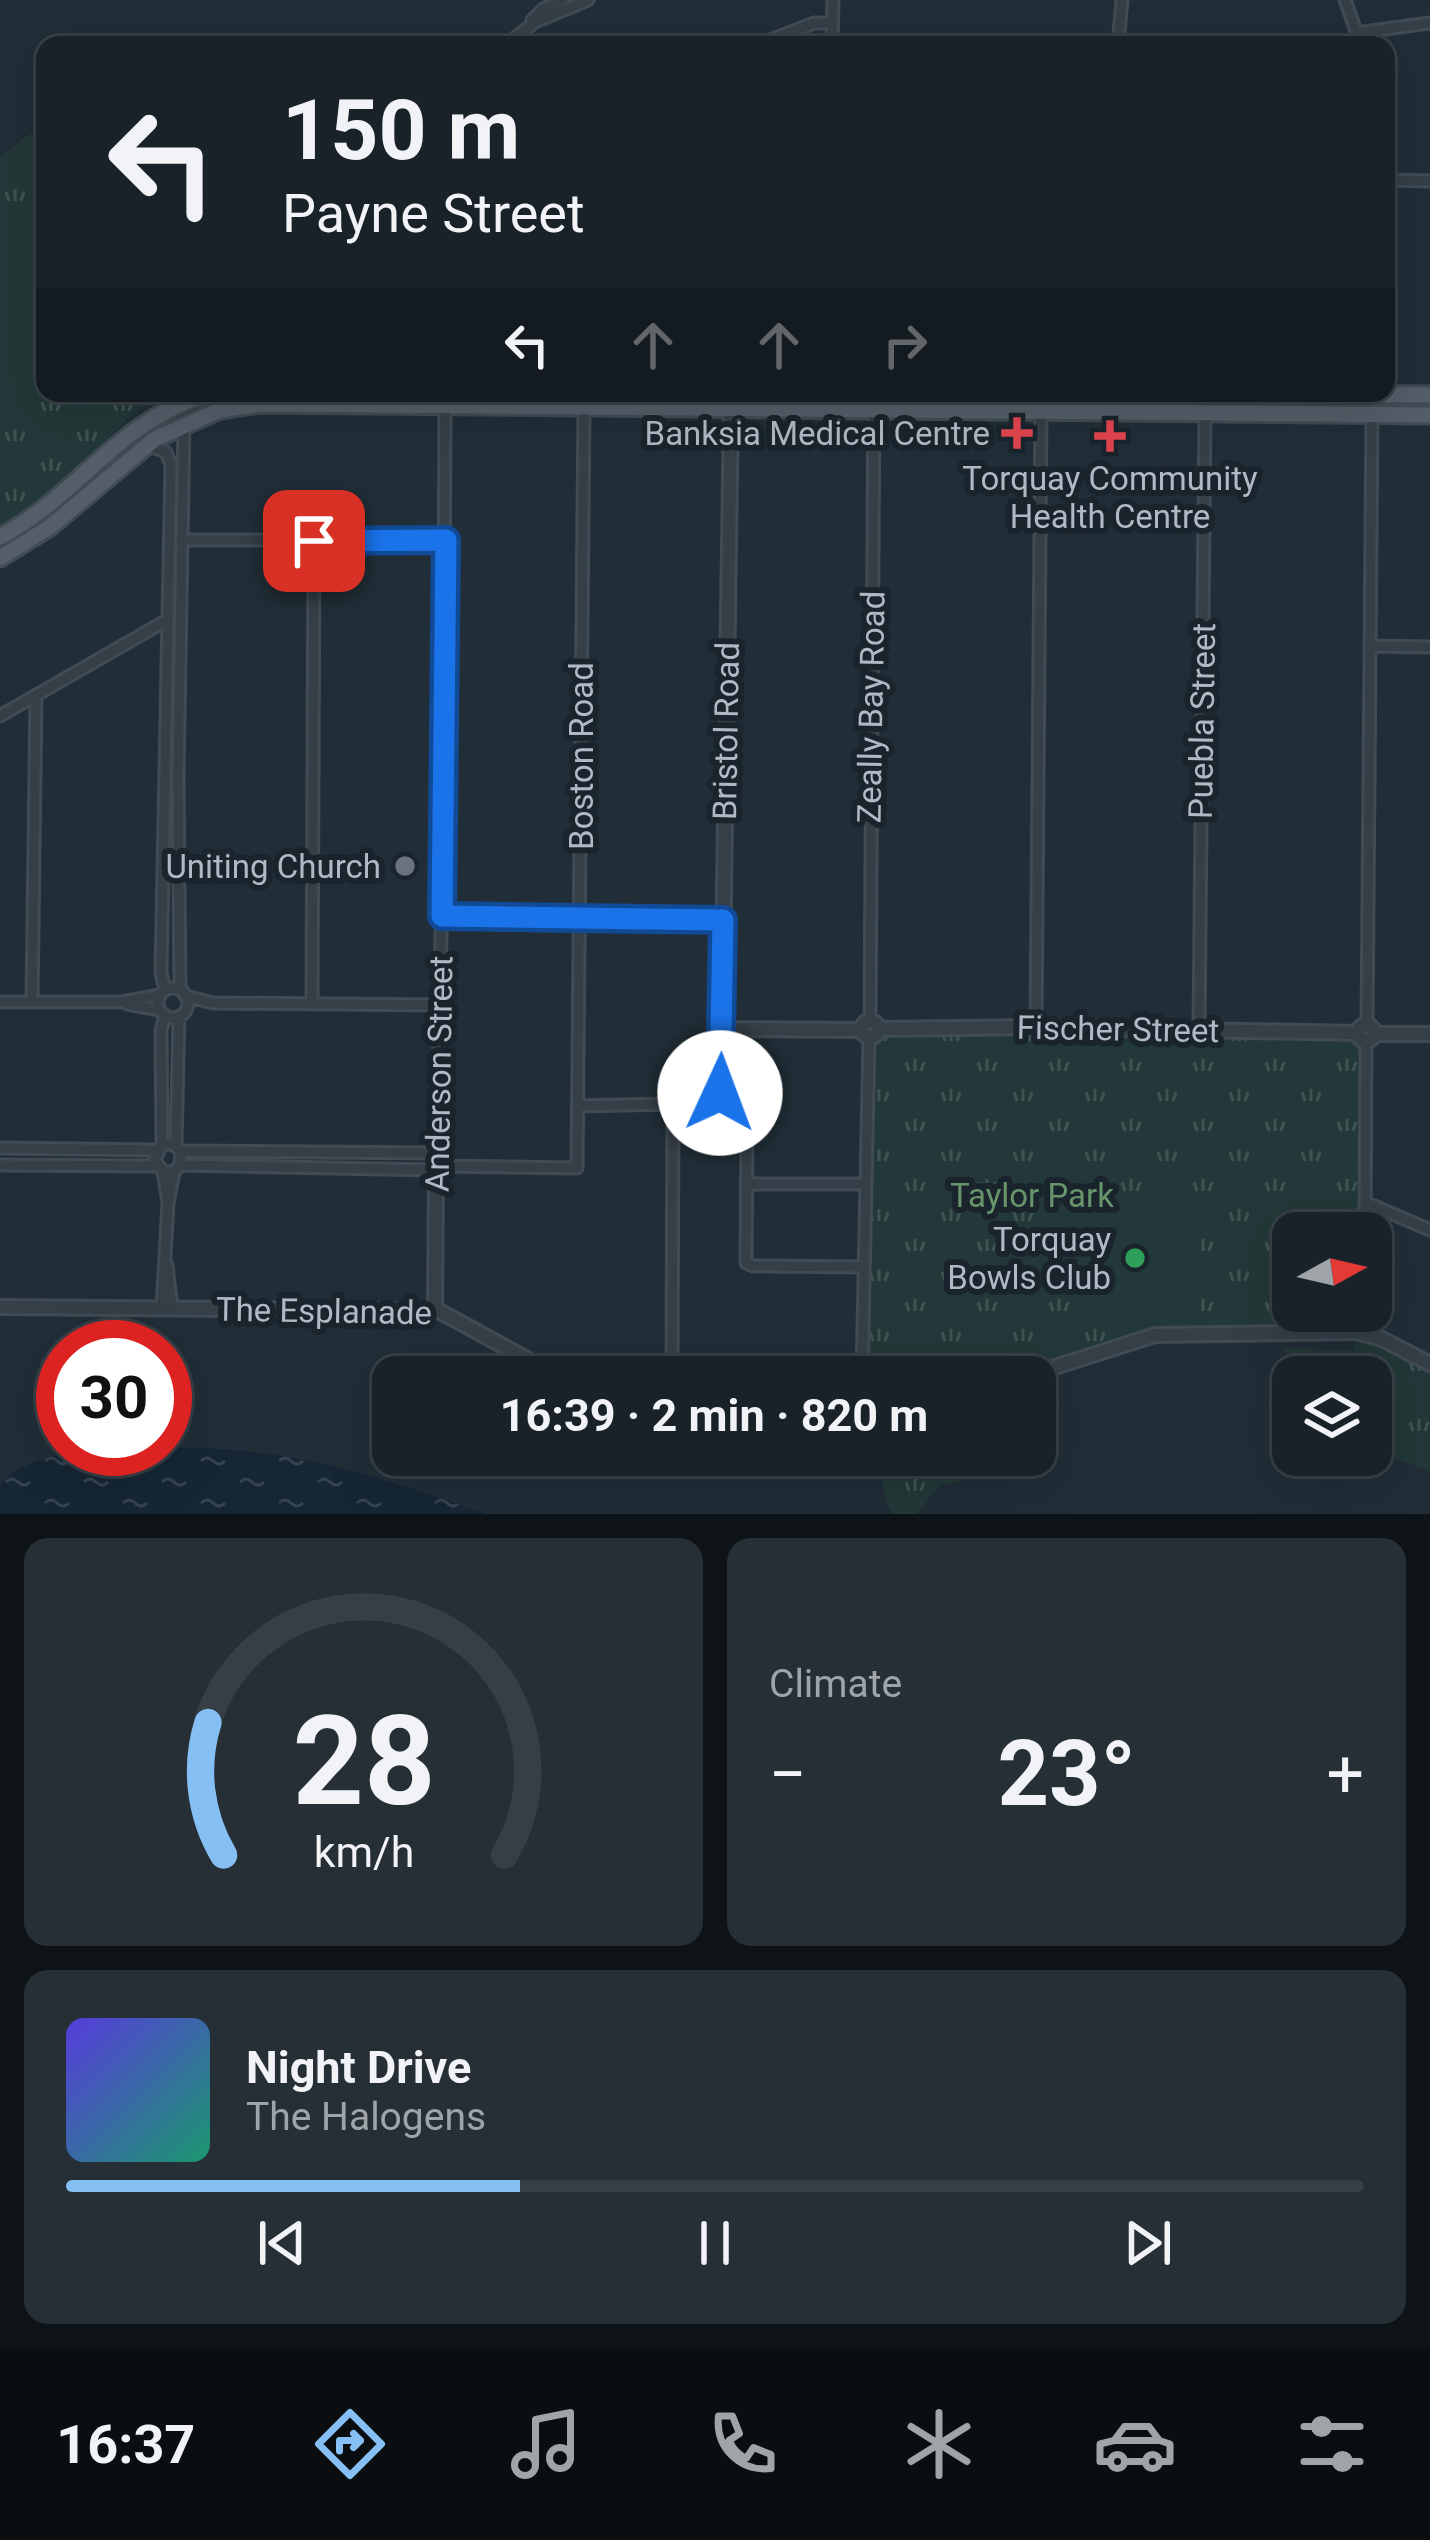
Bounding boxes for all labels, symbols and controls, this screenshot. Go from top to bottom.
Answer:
text: 150 m [282,81,520,180]
icon: left [84,84,240,240]
text: Payne Street [282,182,585,245]
icon: left [494,312,560,378]
icon: ahead [620,312,686,378]
icon: ahead [746,312,812,378]
icon: right [872,312,938,378]
place label: Banksia Medical Centre [645,414,990,453]
marker: Banksia Medical Centre [1001,417,1033,449]
marker: Torquay Community Health Centre [1094,420,1126,452]
place label: Torquay Community Health Centre [962,459,1258,536]
pin [263,490,365,592]
icon: arrive [281,508,347,574]
street label: Zeally Bay Road [849,590,893,824]
street label: Puebla Street [1181,623,1223,819]
street label: Bristol Road [705,642,747,820]
street label: Boston Road [562,662,601,850]
place label: Uniting Church [165,847,381,886]
marker: Uniting Church [392,853,418,879]
street label: Anderson Street [417,955,461,1193]
street label: Fischer Street [1016,1008,1220,1050]
position arrow [657,1030,783,1156]
park label: Taylor Park [950,1176,1114,1215]
north arrow [1272,1212,1392,1332]
map controls [1272,1212,1392,1476]
place label: Torquay Bowls Club [947,1220,1111,1297]
marker: Torquay Bowls Club [1122,1245,1148,1271]
street label: The Esplanade [216,1290,432,1332]
speed limit sign: 30 [36,1320,192,1476]
button: layers [1272,1356,1392,1476]
text: 16:39 · 2 min · 820 m [500,1389,928,1442]
text: Climate [769,1661,902,1707]
text: 28 [292,1688,435,1834]
text: 23° [997,1722,1136,1827]
text: − [769,1736,807,1813]
text: + [1327,1736,1364,1813]
text: km/h [313,1827,414,1877]
text: Night Drive [246,2041,471,2094]
text: The Halogens [246,2094,486,2140]
icon: previous [249,2210,315,2276]
icon: pause [682,2210,748,2276]
icon: next [1115,2210,1181,2276]
icon: directions [308,2402,392,2486]
icon: music [504,2402,588,2486]
icon: phone [701,2402,785,2486]
icon: climate [897,2402,981,2486]
icon: car [1093,2402,1177,2486]
icon: filters [1290,2402,1374,2486]
text: 16:37 [56,2413,195,2476]

